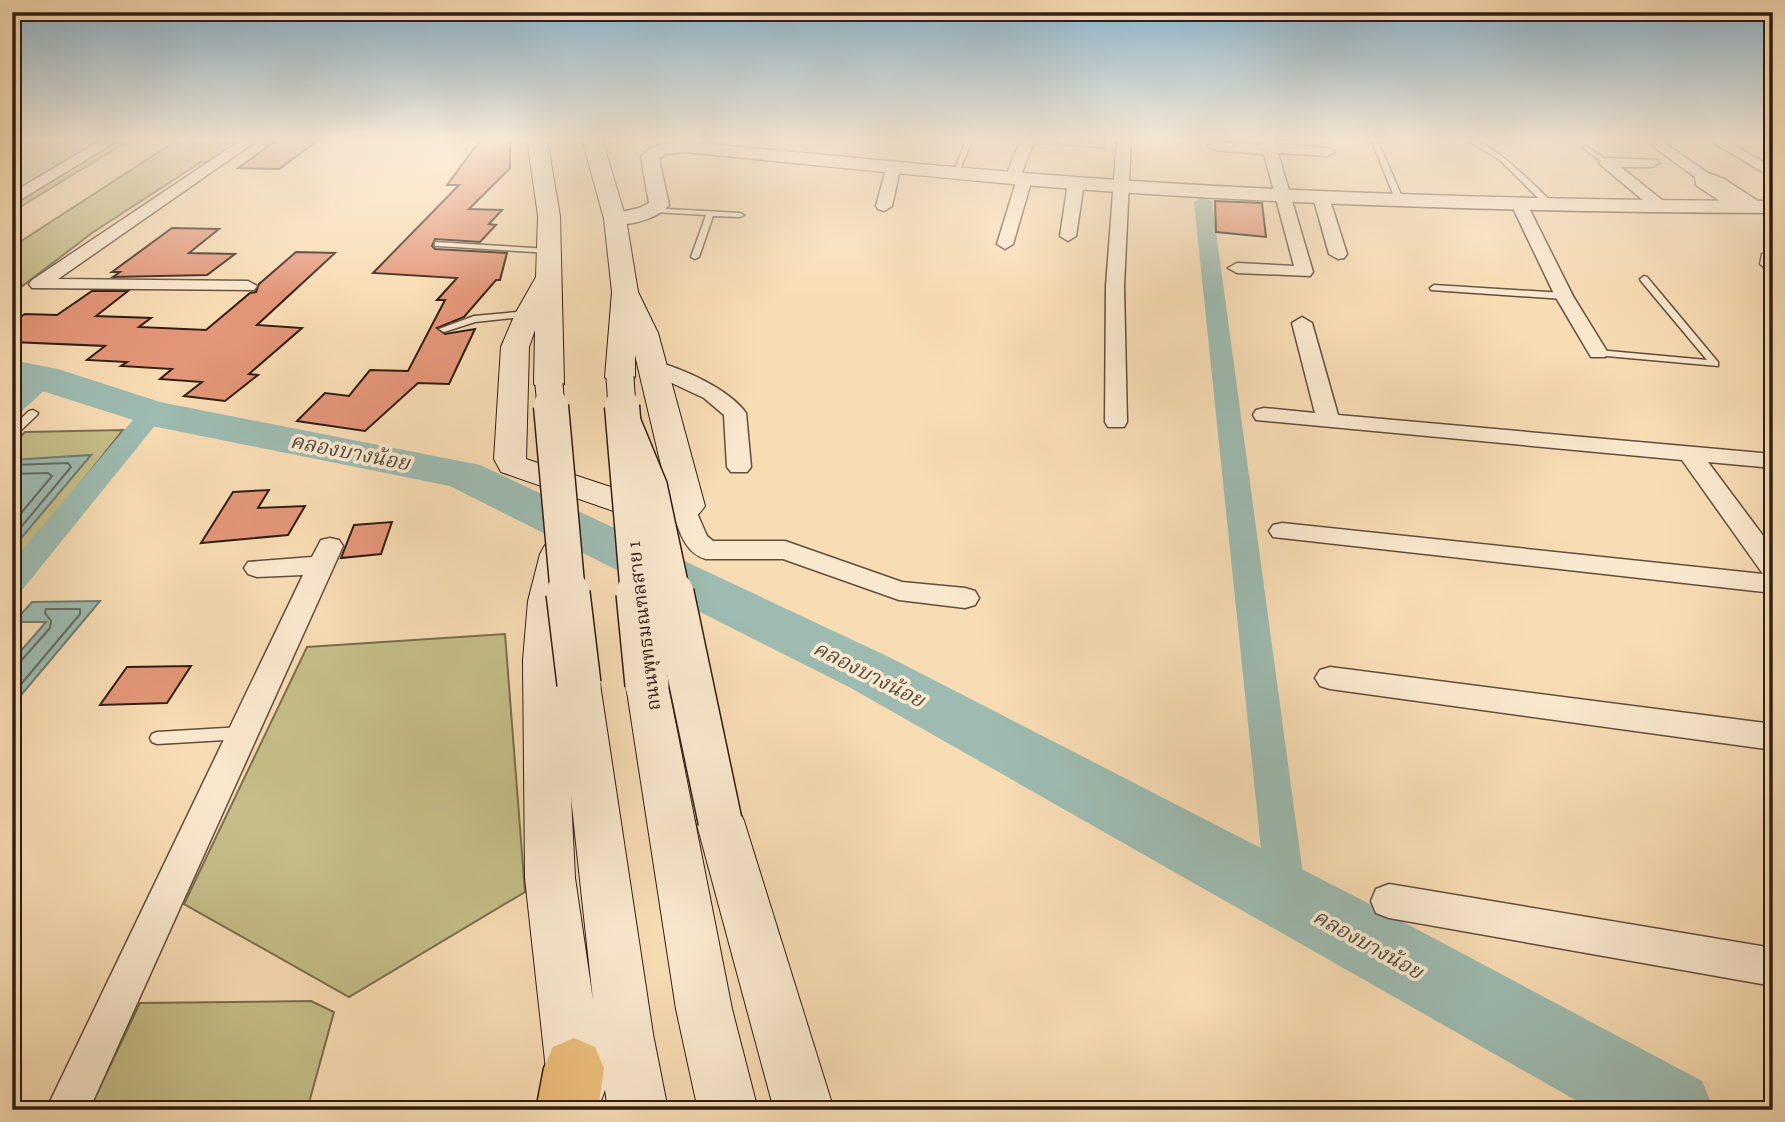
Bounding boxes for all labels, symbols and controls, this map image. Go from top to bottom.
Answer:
water label: คลองบางน้อย [288,427,414,478]
street label: ถนนพุทธมณฑลสาย 1 [621,539,667,712]
water label: คลองบางน้อย [809,634,931,715]
water label: คลองบางน้อย [1308,902,1429,986]

